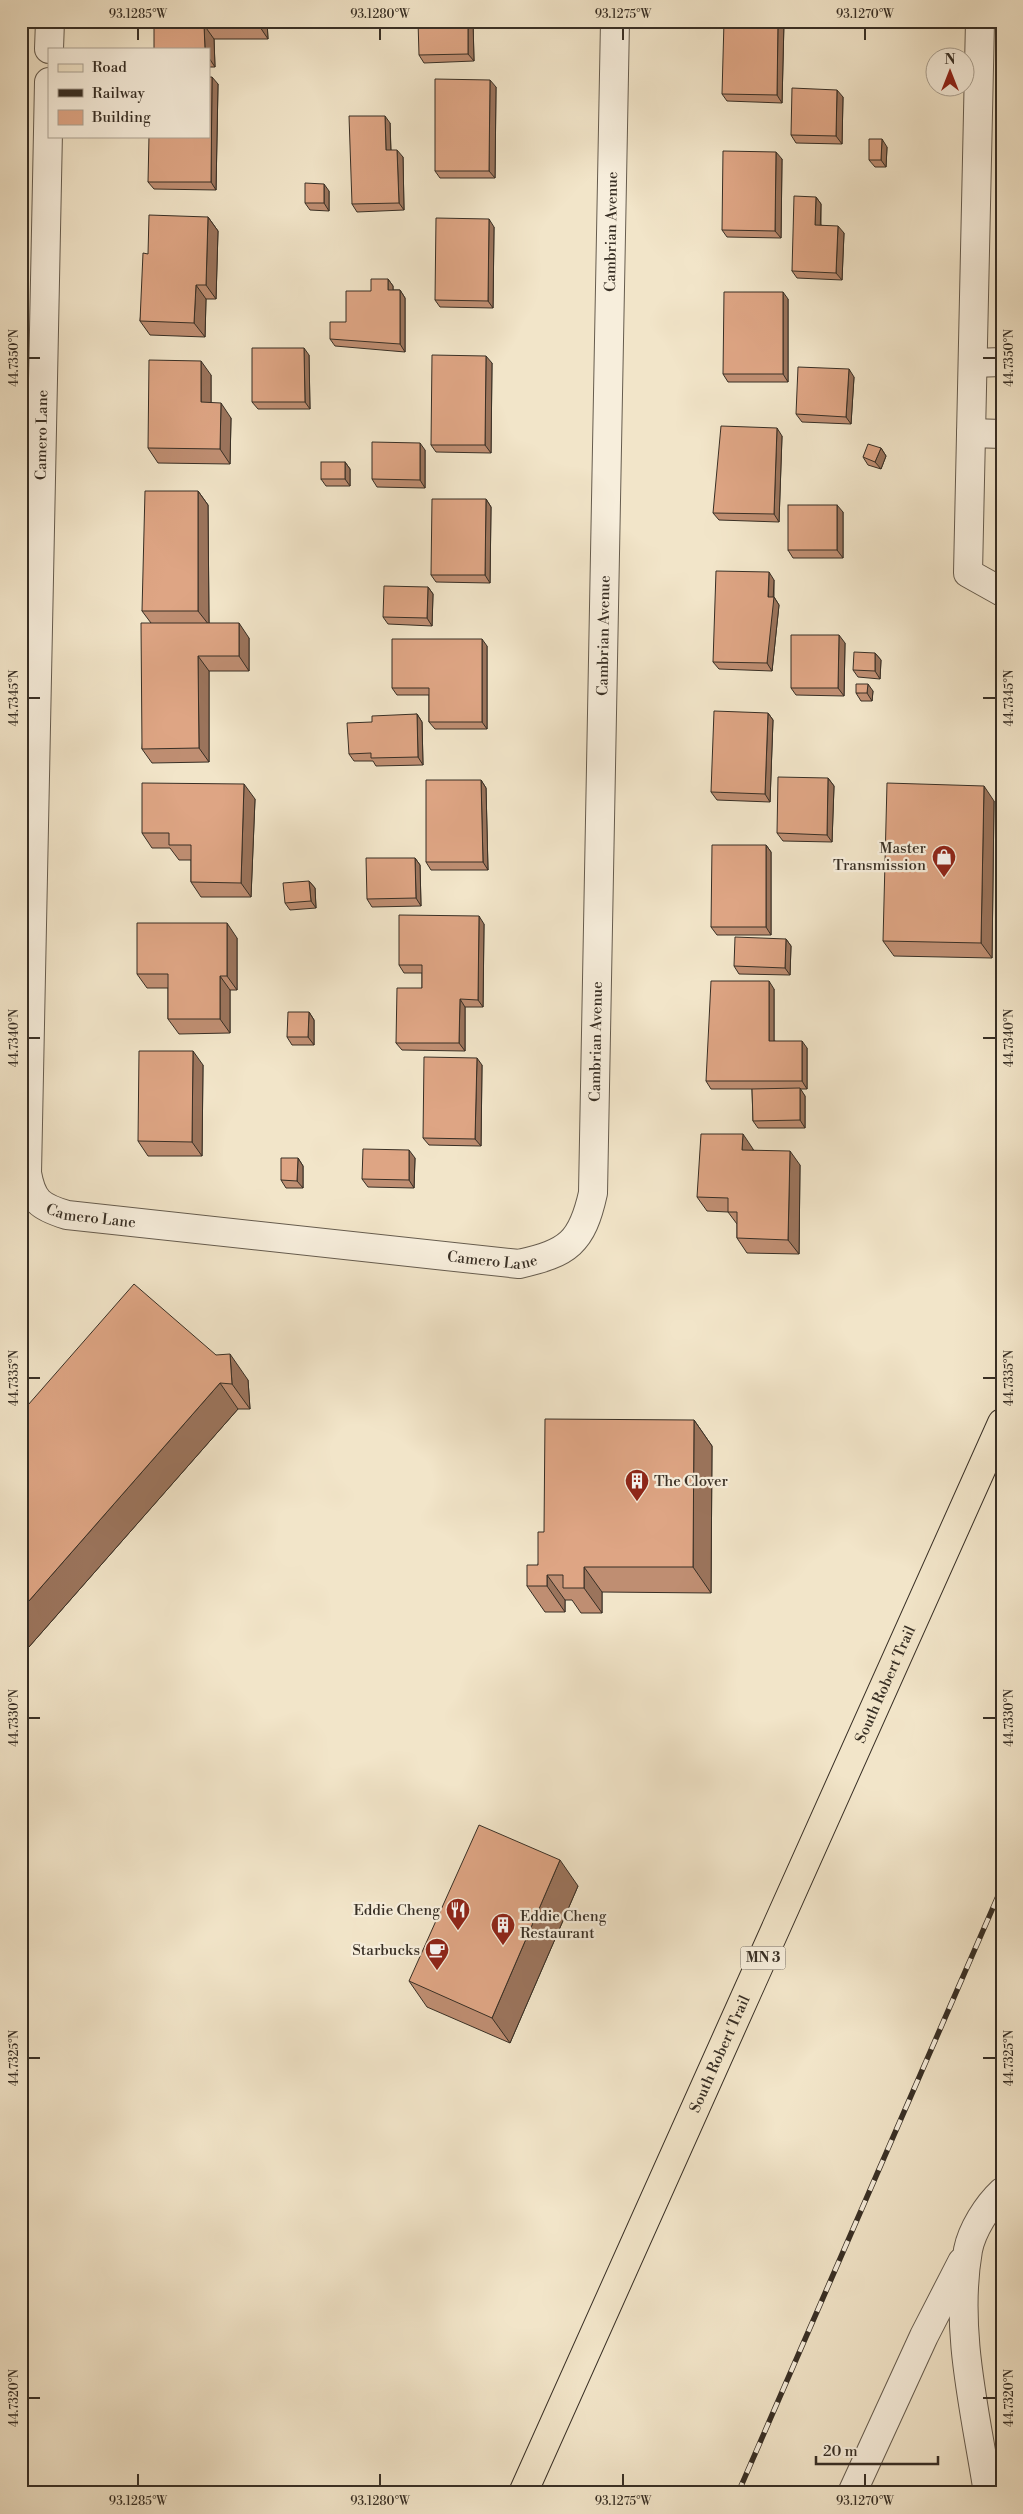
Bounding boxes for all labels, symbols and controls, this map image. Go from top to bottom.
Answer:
text: 93.1285°W [109,7,168,22]
text: 93.1280°W [350,7,411,22]
text: 93.1275°W [595,7,652,22]
text: 93.1270°W [836,7,895,22]
legend [48,48,210,138]
north arrow [926,48,976,98]
text: N [944,51,956,69]
text: Road [92,58,127,77]
text: Railway [92,84,146,103]
text: Building [91,108,151,127]
street label: Cambrian Avenue [600,171,622,292]
text: 44.7350°N [7,329,22,387]
text: 44.7350°N [1002,329,1017,387]
street label: Camero Lane [32,390,52,480]
street label: Cambrian Avenue [593,575,614,696]
text: 44.7345°N [7,669,22,727]
text: 44.7345°N [1002,669,1017,727]
place label: Master Transmission [833,839,927,875]
shop icon: Master Transmission [931,844,957,878]
street label: Cambrian Avenue [585,981,606,1102]
text: 44.7340°N [7,1009,22,1067]
text: 44.7340°N [1002,1009,1017,1067]
street label: Camero Lane [43,1199,137,1232]
street label: Camero Lane [446,1247,539,1274]
text: 44.7335°N [7,1350,22,1406]
text: 44.7335°N [1002,1350,1017,1406]
building icon: The Clover [624,1468,650,1502]
place label: The Clover [654,1472,729,1491]
street label: South Robert Trail [850,1622,920,1746]
text: 44.7330°N [7,1689,22,1747]
text: 44.7330°N [1002,1689,1017,1747]
restaurant icon: Eddie Cheng [445,1897,471,1931]
place label: Eddie Cheng [353,1901,440,1920]
place label: Eddie Cheng Restaurant [520,1907,607,1943]
building icon: Eddie Cheng Restaurant [490,1912,516,1946]
cafe icon: Starbucks [424,1937,450,1971]
place label: Starbucks [352,1941,420,1960]
road number: MN 3 [740,1946,786,1970]
street label: South Robert Trail [685,1992,754,2116]
text: 44.7325°N [7,2030,22,2086]
text: 44.7325°N [1002,2030,1017,2086]
text: 44.7320°N [7,2369,22,2427]
text: 44.7320°N [1002,2369,1017,2427]
scale bar [816,2434,938,2466]
text: 20 m [823,2442,858,2461]
text: 93.1285°W [109,2494,168,2509]
text: 93.1280°W [350,2494,411,2509]
text: 93.1275°W [595,2494,652,2509]
text: 93.1270°W [836,2494,895,2509]

